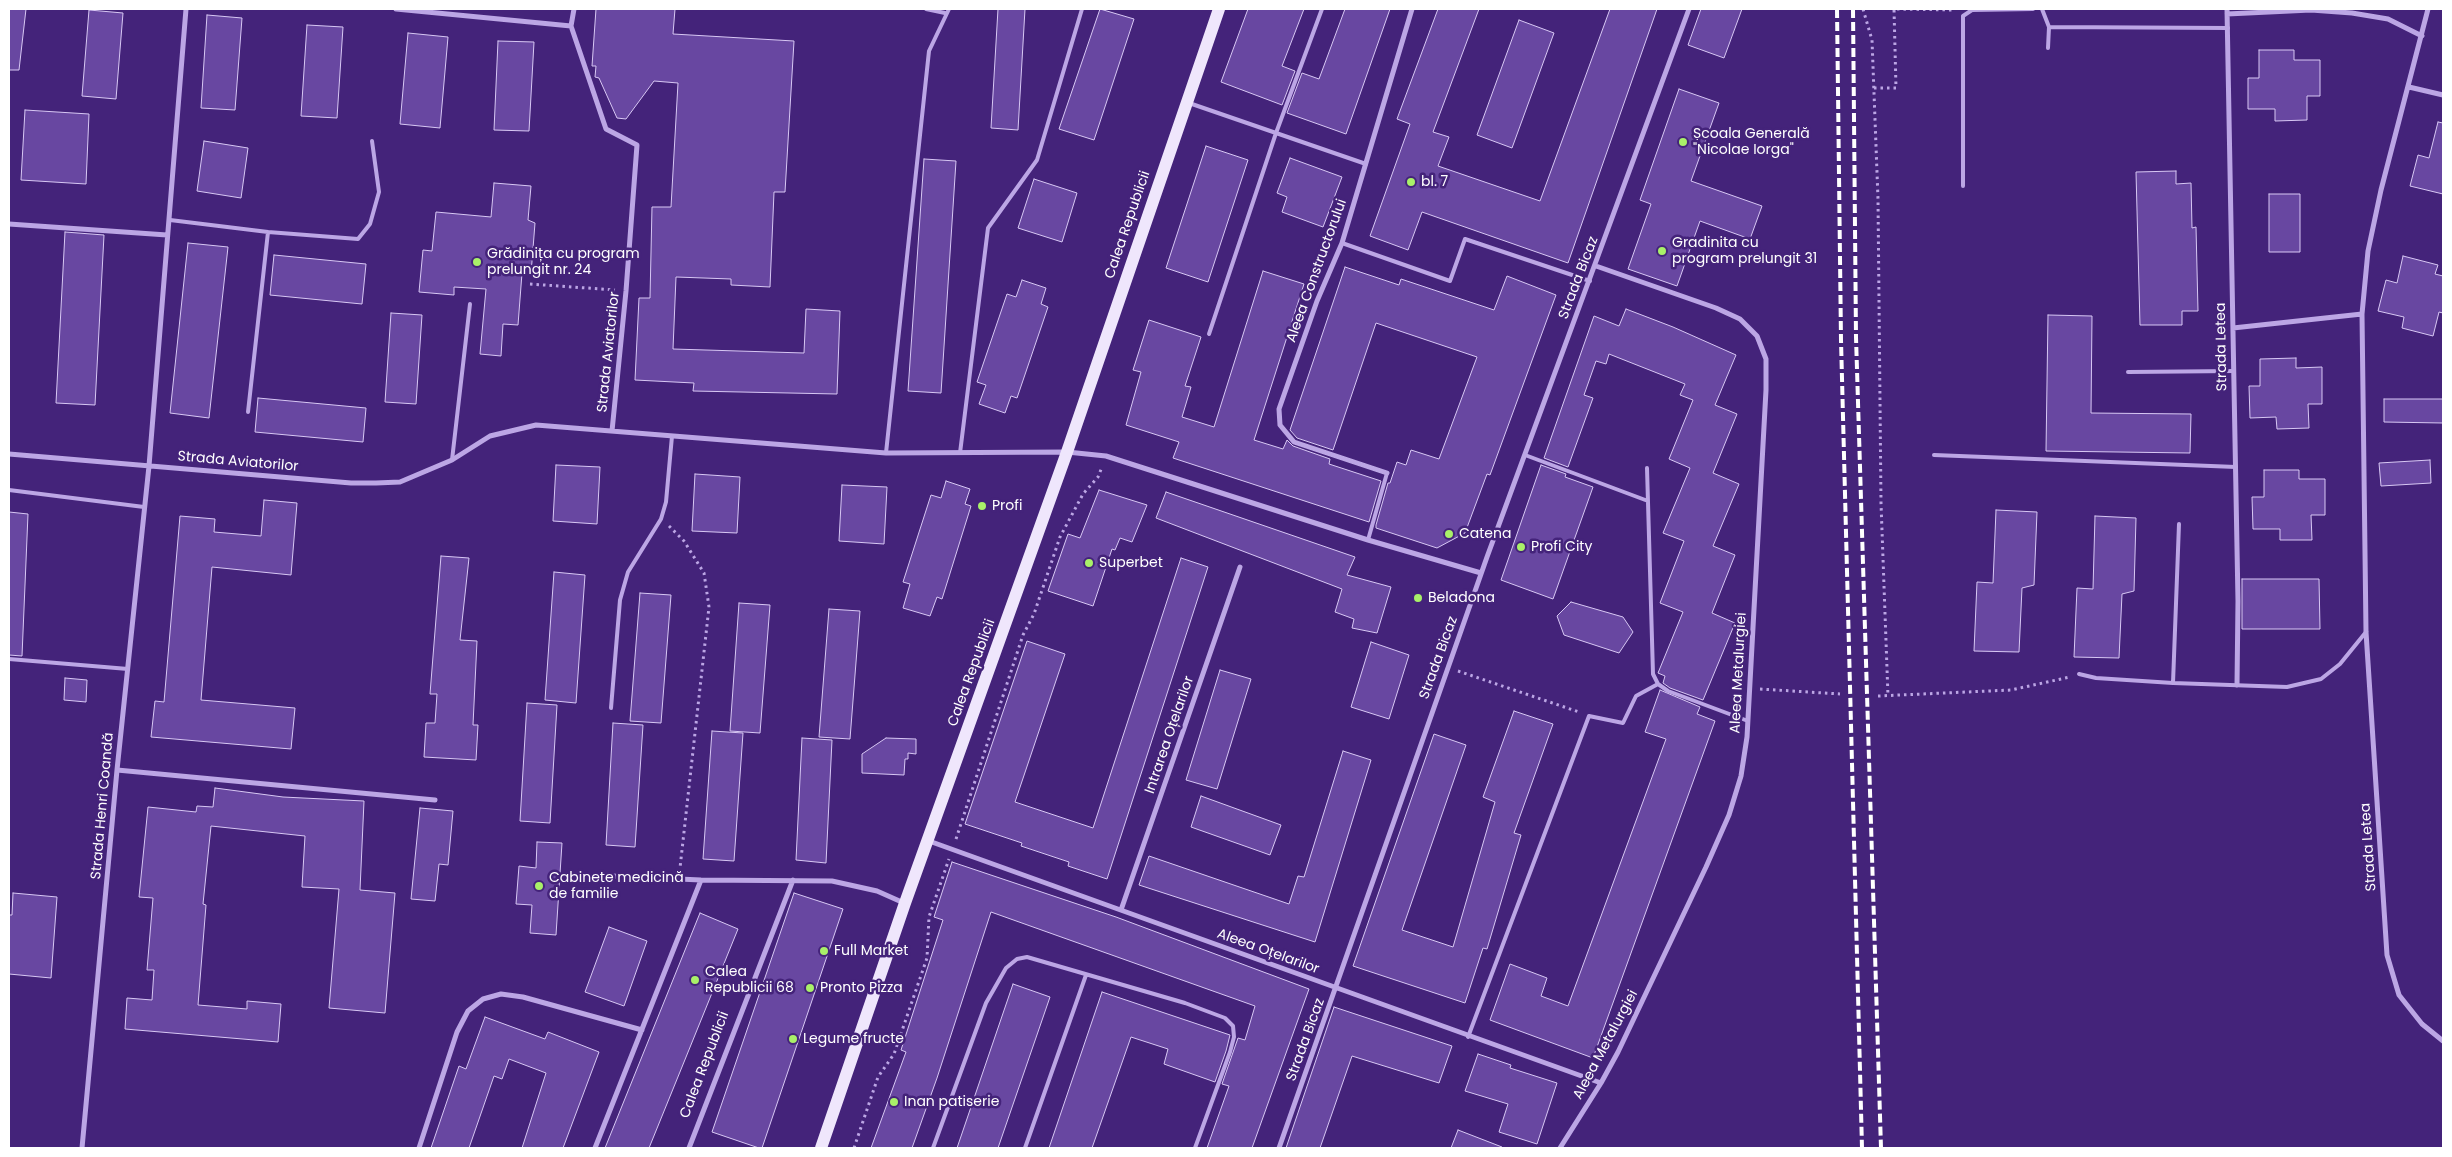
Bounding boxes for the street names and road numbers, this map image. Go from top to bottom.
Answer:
street label: Calea Republicii [1102,169,1154,281]
street label: Aleea Constructorului [1283,197,1351,345]
street label: Strada Bicaz [1556,234,1602,322]
street label: Strada Aviatorilor [594,291,624,413]
street label: Strada Letea [2213,303,2231,391]
street label: Strada Aviatorilor [177,448,299,476]
street label: Aleea Metalurgiei [1727,612,1751,734]
street label: Strada Bicaz [1416,614,1462,702]
street label: Calea Republicii [945,617,999,729]
street label: Intrarea Oțelarilor [1142,674,1198,796]
street label: Strada Henri Coandă [88,732,118,880]
street label: Strada Letea [2358,802,2380,892]
street label: Aleea Oțelarilor [1215,926,1321,978]
street label: Aleea Metalurgiei [1570,987,1642,1103]
street label: Strada Bicaz [1283,996,1329,1084]
street label: Calea Republicii [677,1009,733,1121]

